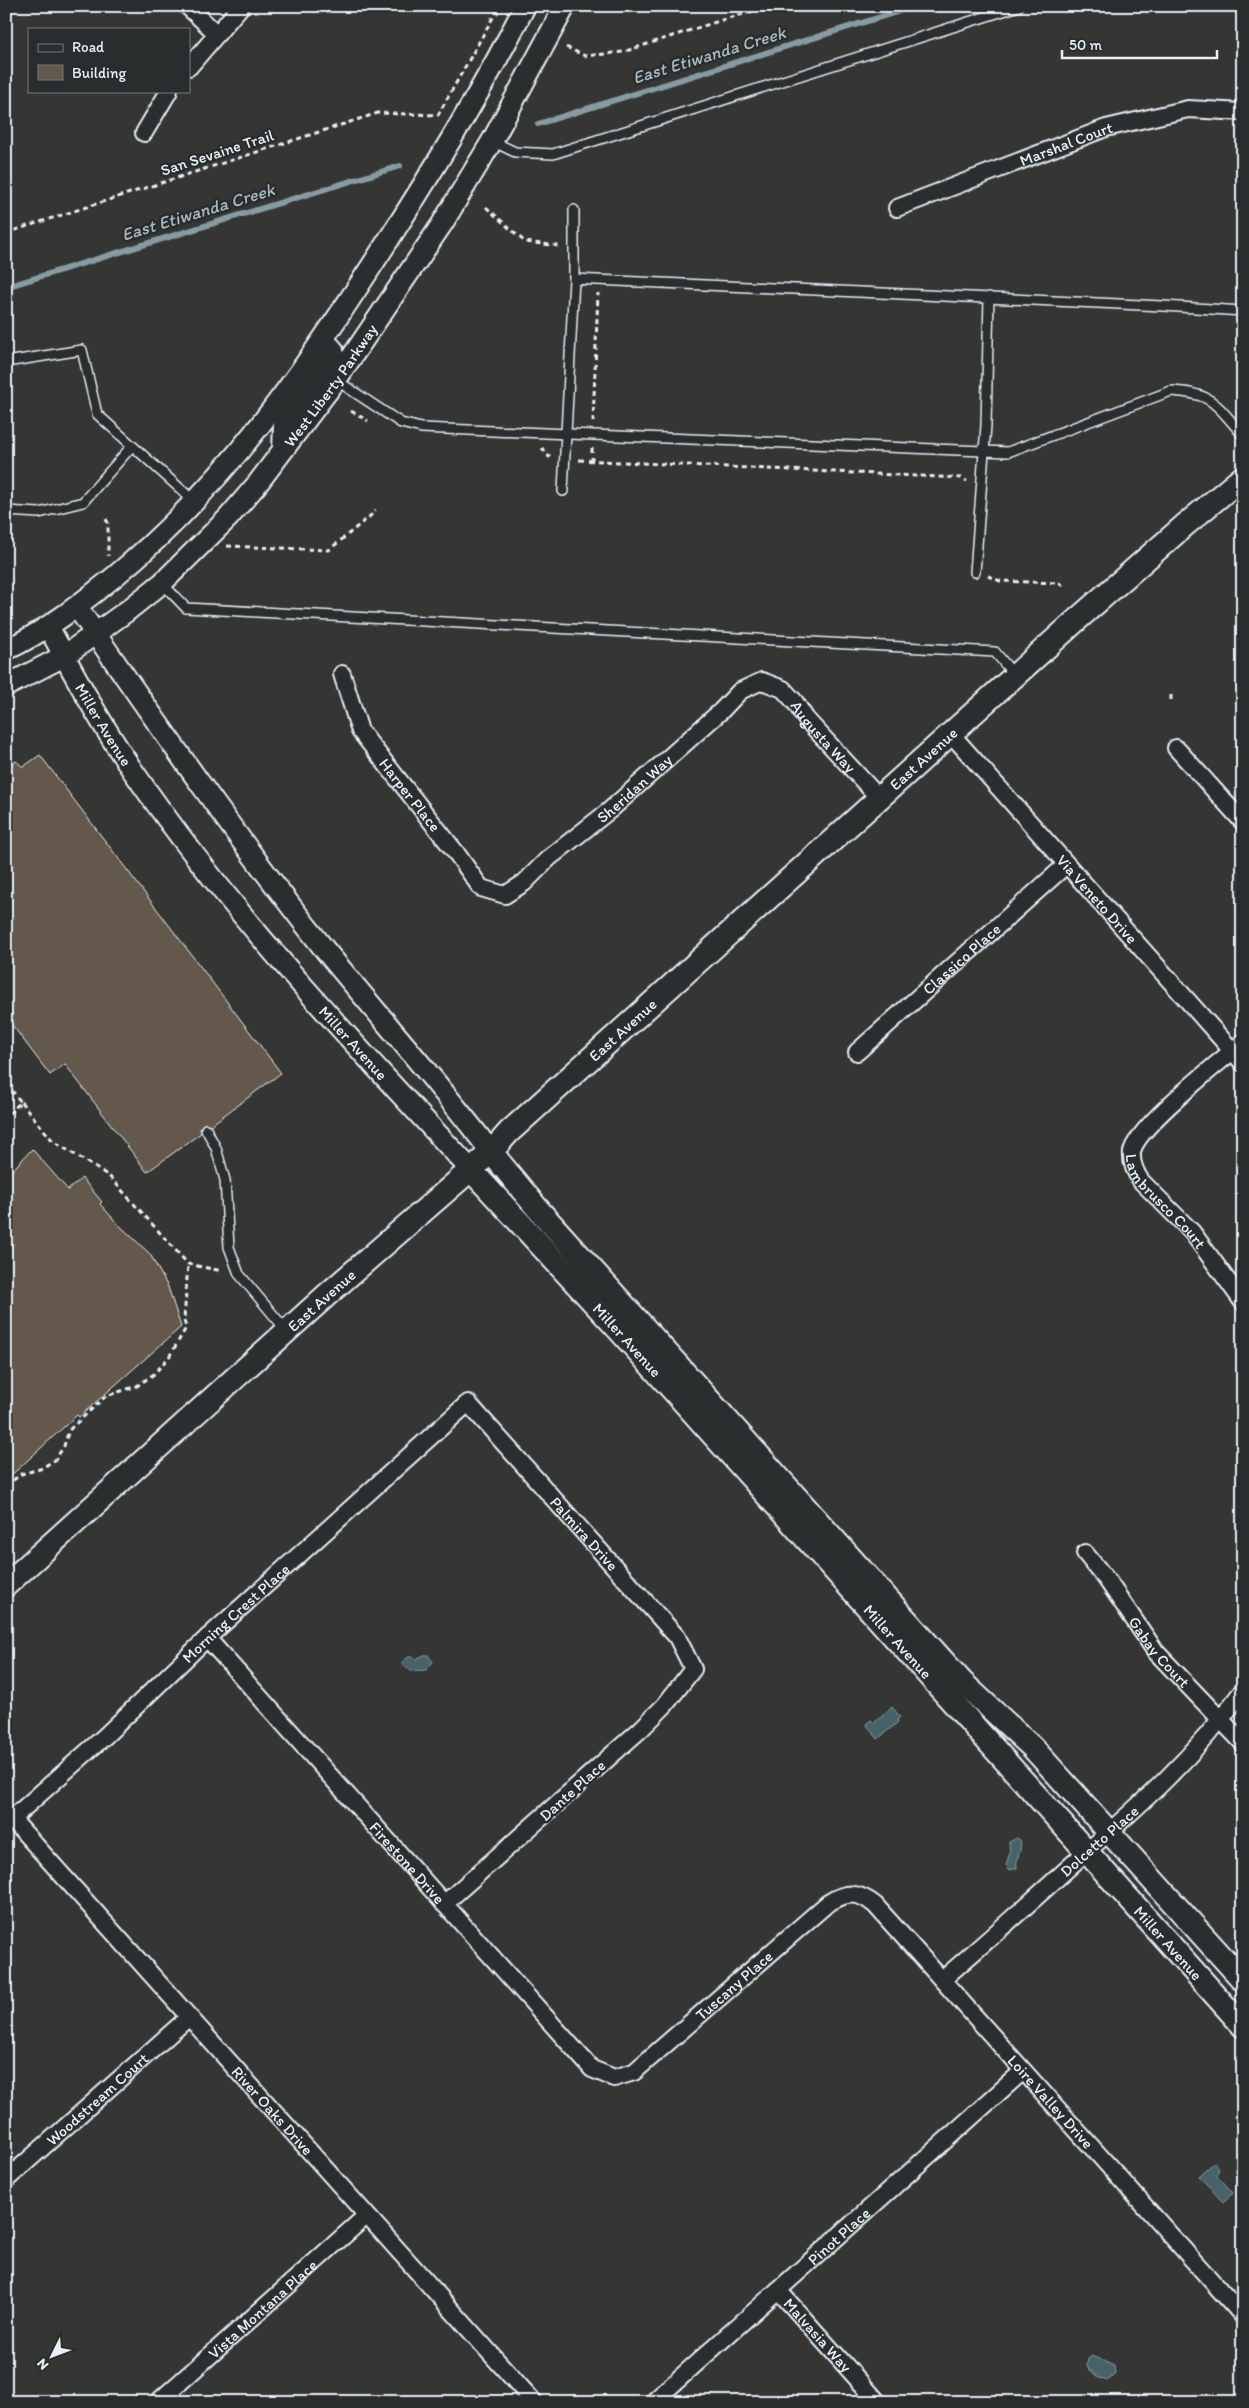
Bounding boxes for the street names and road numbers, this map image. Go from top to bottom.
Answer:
street label: Marshal Court [1017,118,1114,170]
street label: San Sevaine Trail [158,125,277,180]
street label: West Liberty Parkway [280,320,382,451]
street label: Miller Avenue [71,680,136,770]
street label: Augusta Way [787,697,860,777]
street label: East Avenue [886,723,961,794]
street label: Sheridan Way [593,750,676,827]
street label: Harper Place [375,755,445,836]
street label: Via Veneto Drive [1052,851,1141,948]
street label: Classico Place [919,919,1005,999]
street label: East Avenue [585,995,661,1065]
street label: Miller Avenue [315,1002,392,1084]
street label: Lambrusco Court [1122,1153,1210,1252]
street label: East Avenue [284,1265,360,1336]
street label: Miller Avenue [589,1299,666,1381]
street label: Palmira Drive [546,1493,622,1575]
street label: Morning Crest Place [178,1559,294,1667]
street label: Miller Avenue [859,1600,936,1683]
street label: Gabay Court [1125,1613,1194,1692]
street label: Dante Place [535,1756,609,1825]
street label: Dolcetto Place [1056,1801,1143,1881]
street label: Firestone Drive [365,1818,449,1908]
street label: Miller Avenue [1130,1902,1206,1984]
street label: Tuscany Place [692,1947,777,2024]
street label: Woodstream Court [43,2049,152,2150]
street label: Loire Valley Drive [1004,2051,1097,2153]
street label: River Oaks Drive [228,2062,317,2159]
street label: Pinot Place [804,2204,874,2269]
street label: Vista Montana Place [204,2255,321,2363]
street label: Malvasia Way [780,2294,856,2376]

